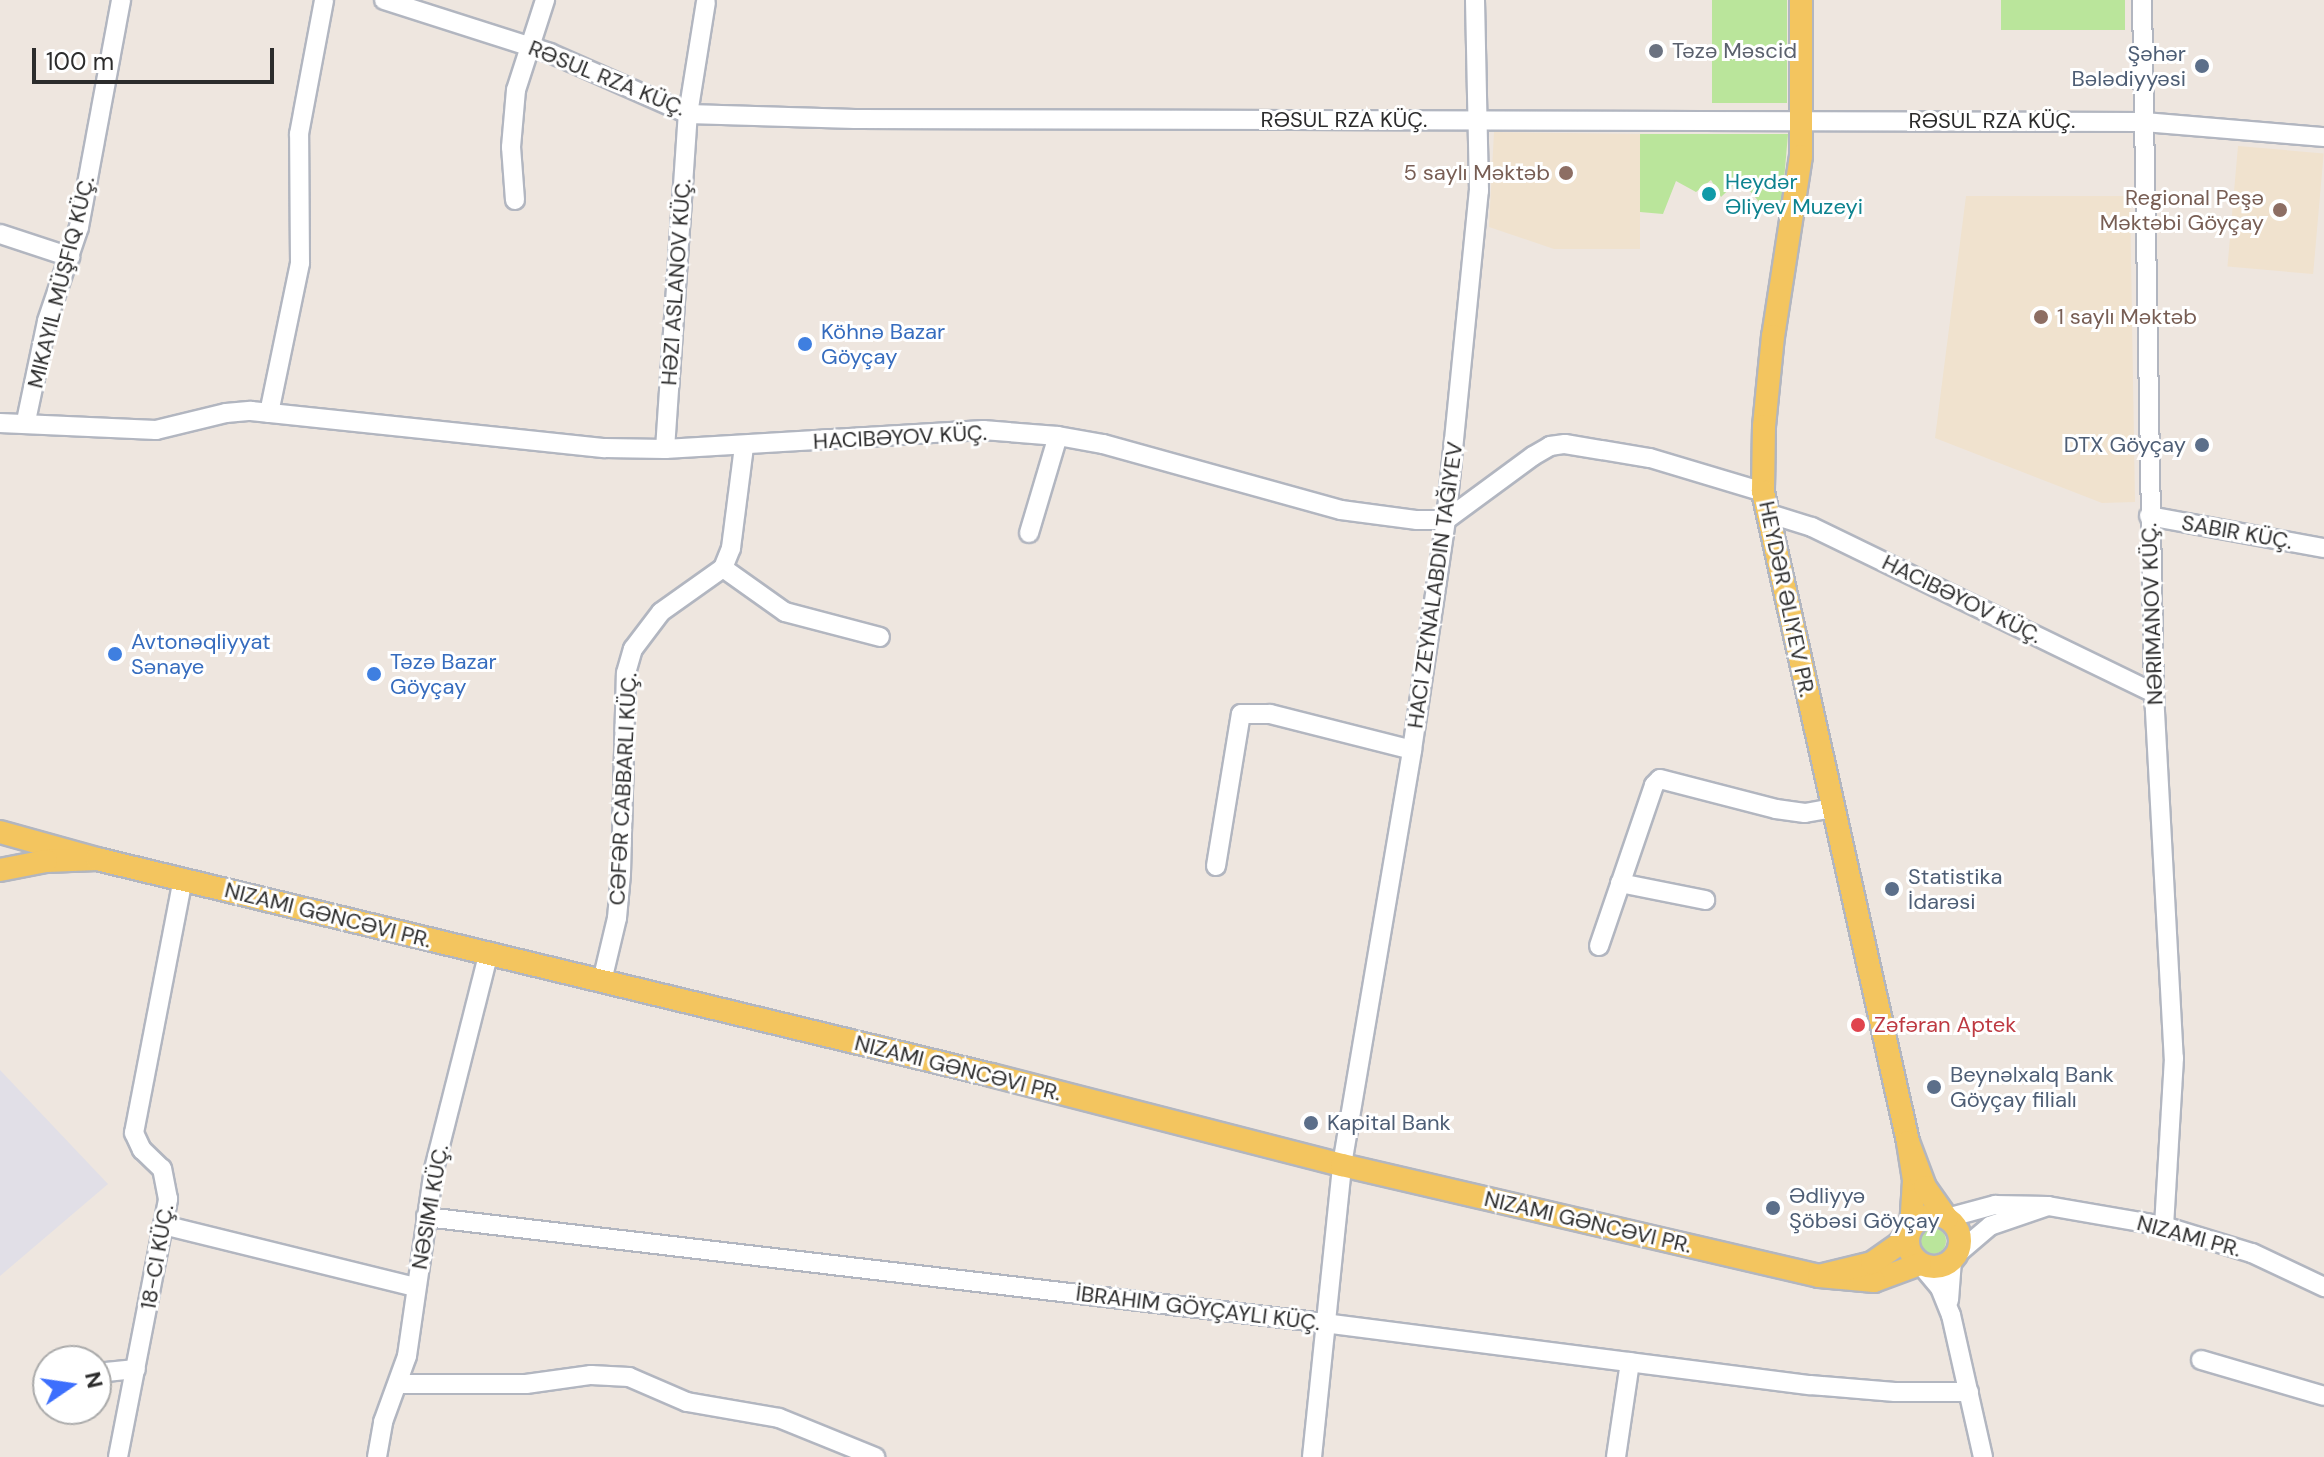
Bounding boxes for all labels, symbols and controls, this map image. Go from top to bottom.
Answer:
scale bar [36,32,278,82]
street label: RƏSUL RZA KÜÇ. [525,35,689,121]
place label: Təzə Məscid [1672,38,1797,64]
place label: Şəhər Bələdiyyəsi [2072,40,2186,92]
marker: Təzə Məscid [1647,42,1665,60]
text: 100 m [46,46,114,77]
marker: Şəhər Bələdiyyəsi [2193,57,2211,75]
street label: RƏSUL RZA KÜÇ. [1261,107,1427,133]
street label: RƏSUL RZA KÜÇ. [1909,108,2075,134]
place label: 5 saylı Məktəb [1403,160,1550,186]
marker: 5 saylı Məktəb [1557,164,1575,182]
place label: Heydər Əliyev Muzeyi [1725,168,1863,220]
street label: MIKAYIL MÜŞFIQ KÜÇ. [22,173,100,391]
street label: HƏZI ASLANOV KÜÇ. [656,178,696,386]
place label: Regional Peşə Məktəbi Göyçay [2100,184,2264,236]
marker: Heydər Əliyev Muzeyi [1700,185,1718,203]
marker: Regional Peşə Məktəbi Göyçay [2271,201,2289,219]
place label: 1 saylı Məktəb [2057,304,2197,330]
marker: 1 saylı Məktəb [2032,308,2050,326]
place label: Köhnə Bazar Göyçay [821,318,945,370]
marker: Köhnə Bazar Göyçay [796,335,814,353]
street label: HACIBƏYOV KÜÇ. [812,419,988,455]
place label: DTX Göyçay [2064,432,2186,458]
marker: DTX Göyçay [2193,436,2211,454]
street label: HACI ZEYNALABDIN TAĞIYEV [1402,440,1468,730]
street label: HEYDƏR ƏLIYEV PR. [1753,499,1821,699]
street label: SABIR KÜÇ. [2180,509,2294,555]
street label: NƏRIMANOV KÜÇ. [2136,522,2168,706]
street label: HACIBƏYOV KÜÇ. [1878,549,2046,649]
place label: Avtonəqliyyat Sənaye [131,628,271,680]
marker: Avtonəqliyyat Sənaye [106,645,124,663]
place label: Təzə Bazar Göyçay [390,648,497,700]
marker: Təzə Bazar Göyçay [365,665,383,683]
street label: CƏFƏR CABBARLI KÜÇ. [604,672,642,906]
place label: Statistika İdarəsi [1908,863,2002,914]
street label: NIZAMI GƏNCƏVI PR. [222,877,434,953]
marker: Statistika İdarəsi [1883,880,1901,898]
place label: Zəfəran Aptek [1874,1012,2016,1038]
marker: Zəfəran Aptek [1849,1016,1867,1034]
street label: NIZAMI GƏNCƏVI PR. [852,1030,1064,1106]
place label: Beynəlxalq Bank Göyçay filialı [1950,1061,2114,1112]
marker: Beynəlxalq Bank Göyçay filialı [1925,1078,1943,1096]
place label: Kapital Bank [1327,1110,1451,1136]
marker: Kapital Bank [1302,1114,1320,1132]
street label: NƏSIMI KÜÇ. [406,1143,454,1271]
place label: Ədliyyə Şöbəsi Göyçay [1789,1182,1940,1234]
street label: NIZAMI GƏNCƏVI PR. [1482,1185,1694,1259]
marker: Ədliyyə Şöbəsi Göyçay [1764,1199,1782,1217]
street label: 18-CI KÜÇ. [135,1202,179,1312]
street label: NIZAMI PR. [2134,1209,2244,1263]
street label: İBRAHIM GÖYÇAYLI KÜÇ. [1074,1280,1322,1336]
north arrow [32,1345,112,1425]
text: N [78,1369,110,1391]

